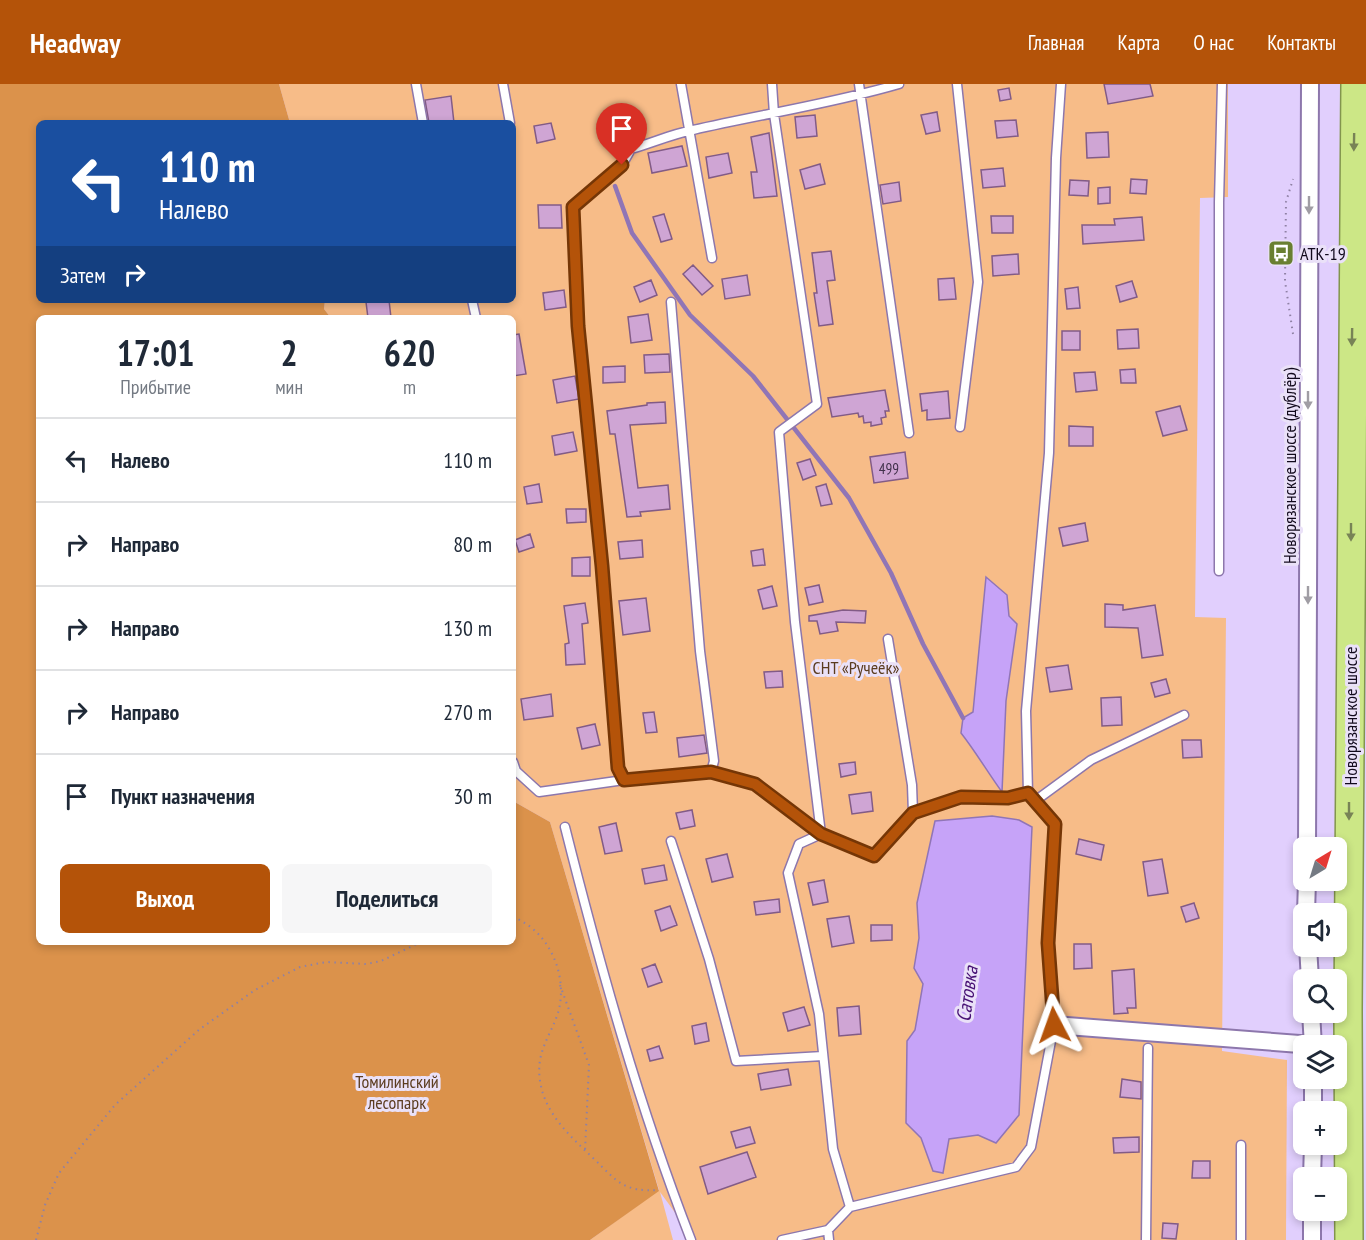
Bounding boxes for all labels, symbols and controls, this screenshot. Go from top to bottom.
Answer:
text: Headway [30,24,120,61]
text: Главная [1028,29,1084,56]
text: Карта [1117,29,1160,56]
text: О нас [1193,29,1234,56]
text: Контакты [1267,29,1336,56]
pin [596,103,647,165]
icon: arrive [605,112,638,145]
one-way arrow [1349,133,1359,152]
text: 110 m [159,139,256,194]
icon: left [60,144,138,222]
text: Налево [159,192,229,226]
one-way arrow [1304,196,1314,215]
bus stop icon: АТК-19 [1266,238,1296,268]
place label: АТК-19 [1300,242,1346,265]
icon: right [118,258,151,291]
text: Затем [60,261,106,289]
one-way arrow [1347,328,1357,347]
text: 17:01 [117,329,195,376]
text: 2 [281,329,298,376]
text: 620 [384,329,435,376]
street label: Новорязанское шоссе (дублёр) [1278,367,1301,564]
text: Прибытие [120,374,191,400]
text: мин [275,374,303,400]
text: m [403,374,416,400]
one-way arrow [1303,391,1313,410]
icon: left [60,444,93,477]
text: Налево [111,446,170,474]
text: 110 m [443,446,492,474]
house number: 499 [879,459,899,478]
one-way arrow [1346,523,1356,542]
icon: right [60,528,93,561]
text: Направо [111,530,179,558]
text: 80 m [453,530,492,558]
one-way arrow [1303,586,1312,605]
icon: right [60,612,93,645]
text: Направо [111,614,179,642]
text: 130 m [443,614,492,642]
street label: Новорязанское шоссе [1339,647,1362,785]
park label: СНТ «Ручеёк» [813,656,899,679]
icon: right [60,696,93,729]
text: Направо [111,698,179,726]
text: 270 m [443,698,492,726]
icon: arrive [60,780,93,813]
text: Пункт назначения [111,782,255,810]
text: 30 m [453,782,492,810]
one-way arrow [1344,802,1354,821]
north arrow [1293,837,1347,891]
map controls [1293,837,1347,1221]
button: Выход [60,864,270,933]
button: Поделиться [282,864,492,933]
button: sound [1293,903,1347,957]
water label: Сатовка [950,964,984,1023]
button: search [1293,969,1347,1023]
position arrow [1022,993,1086,1057]
button: layers [1293,1035,1347,1089]
park label: Томилинский лесопарк [355,1070,439,1114]
button: + [1293,1101,1347,1155]
button: − [1293,1167,1347,1221]

